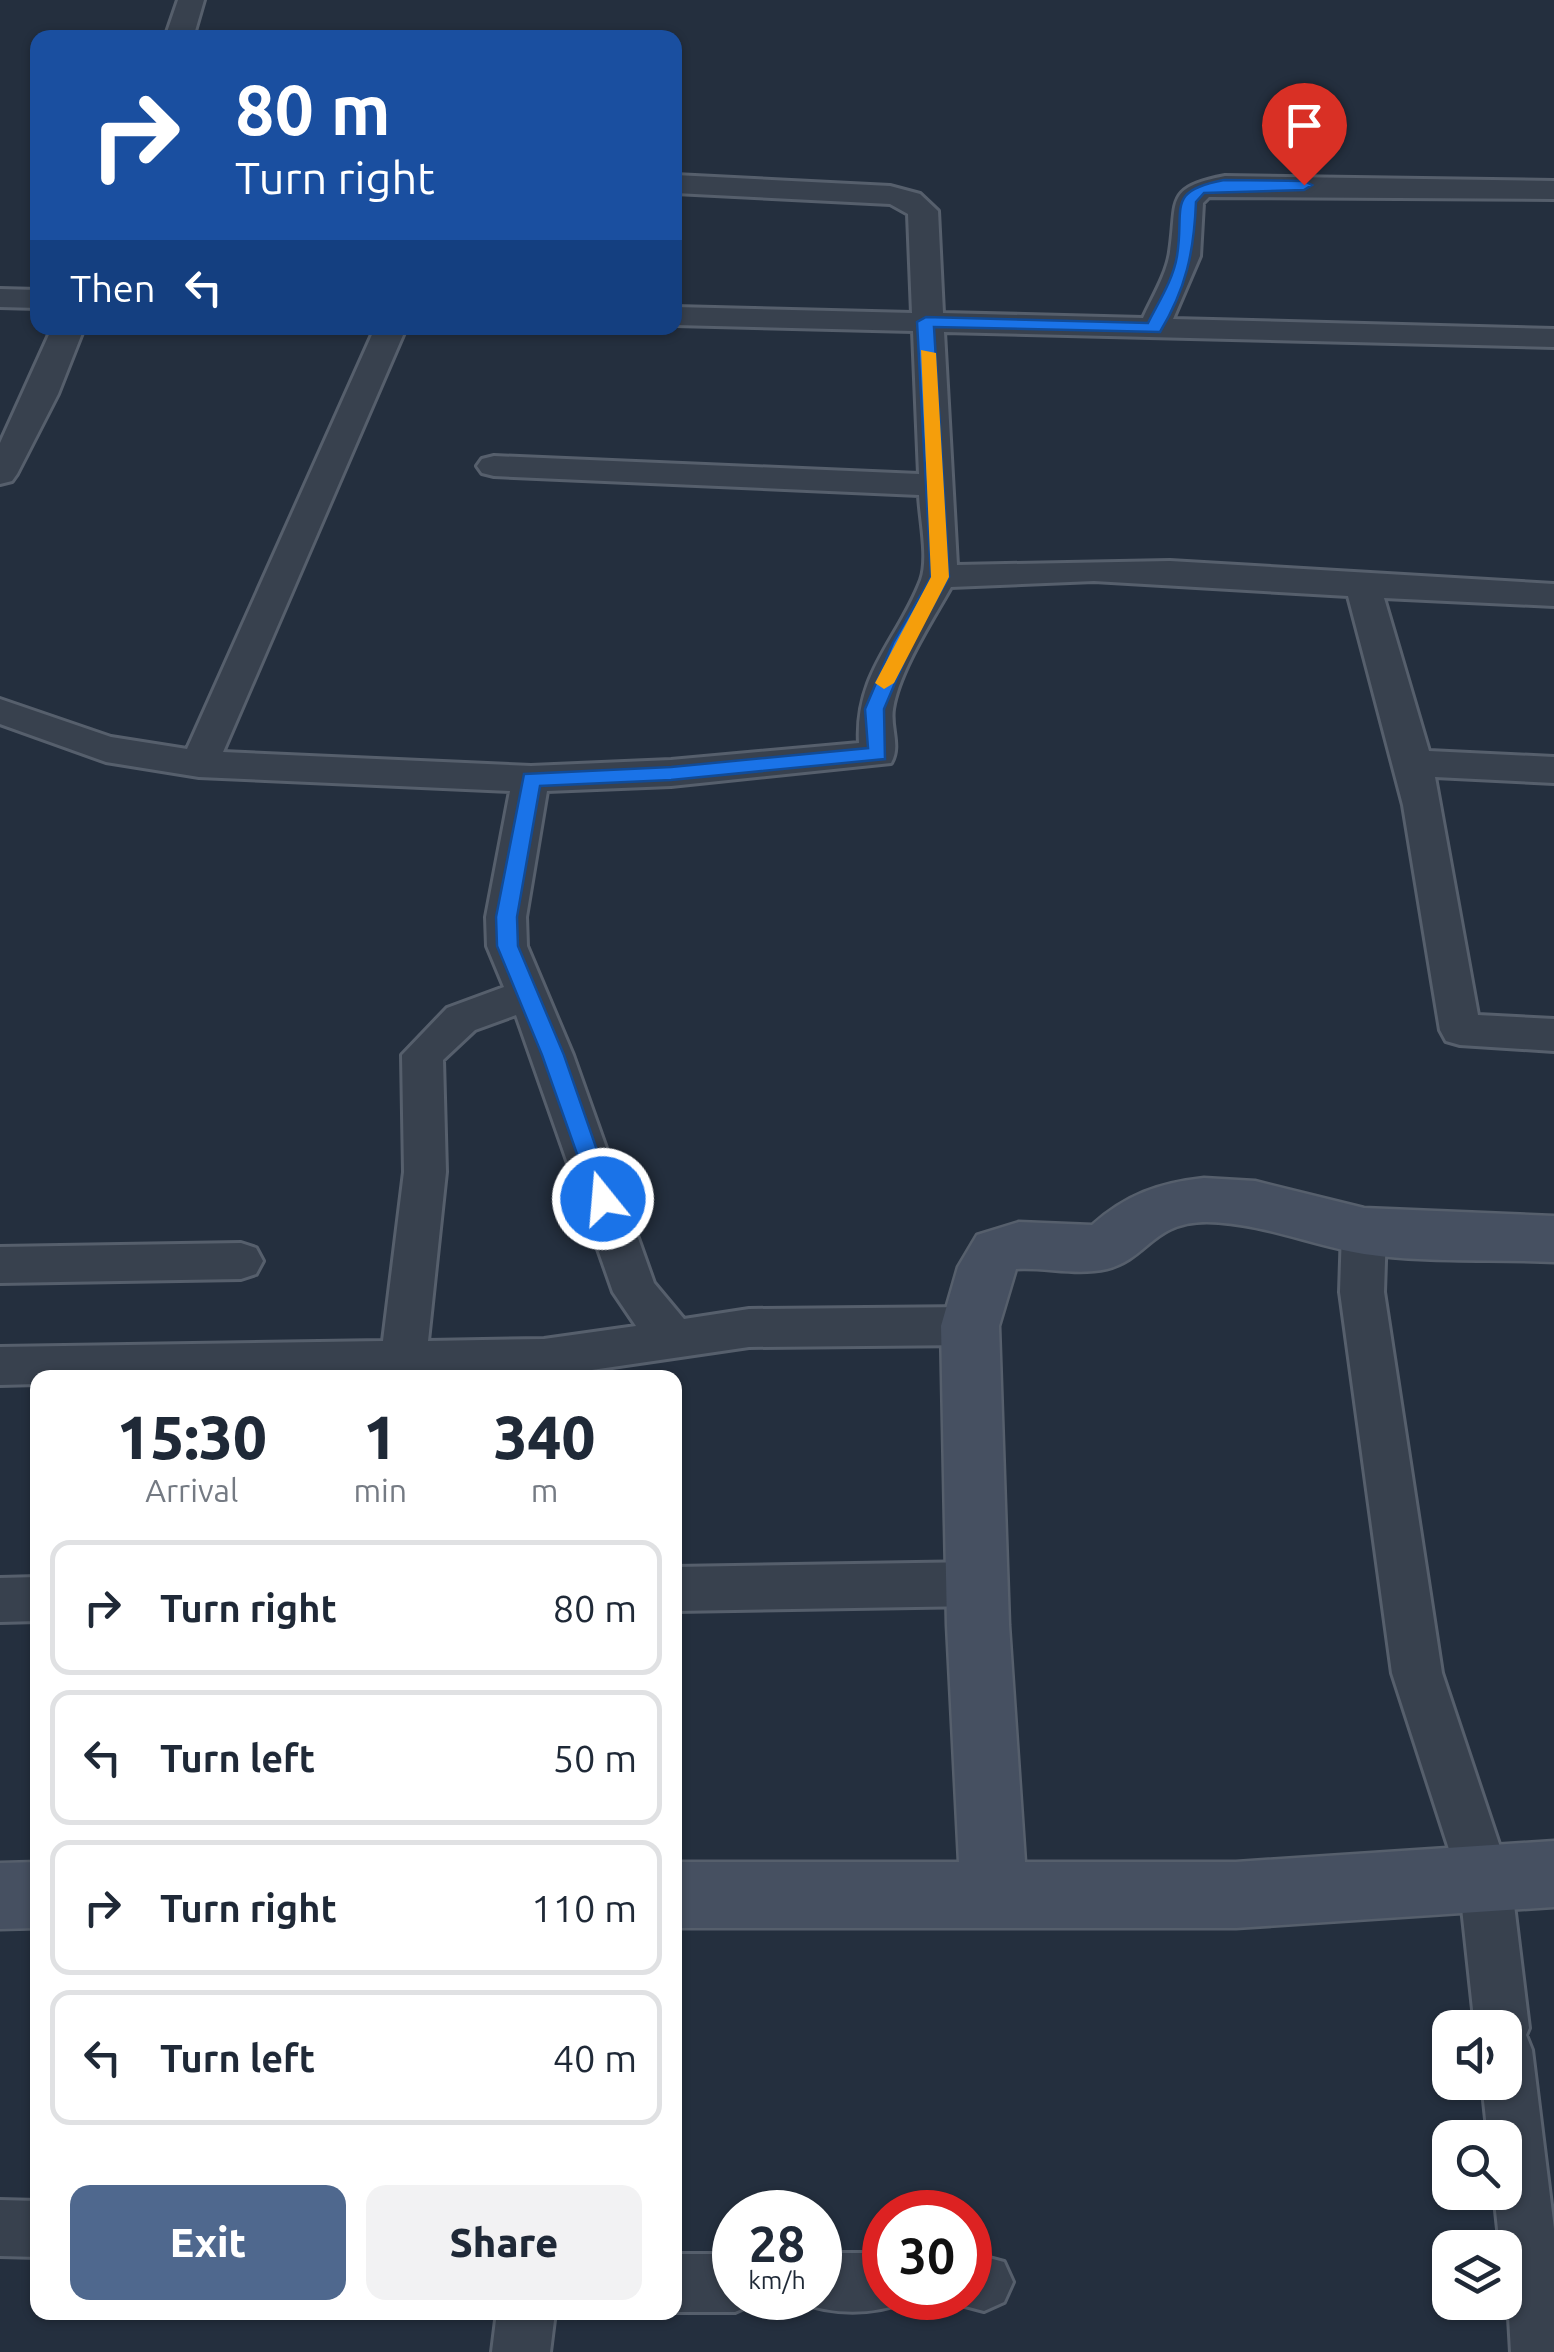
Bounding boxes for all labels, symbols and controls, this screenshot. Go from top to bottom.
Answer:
icon: right [70,70,200,200]
text: 80 m [235,70,391,148]
pin [1262,83,1347,186]
icon: arrive [1277,98,1332,153]
text: Turn right [235,152,435,203]
icon: left [176,260,231,315]
text: Then [70,267,156,309]
position arrow [551,1147,655,1251]
text: 15:30 [117,1403,267,1470]
text: 1 [363,1403,397,1470]
text: 340 [494,1403,595,1470]
text: Arrival [145,1472,238,1508]
text: min [353,1472,407,1508]
text: m [531,1472,558,1508]
icon: right [75,1580,130,1635]
text: Turn right [160,1587,337,1629]
text: 80 m [553,1587,637,1629]
icon: left [75,1730,130,1785]
text: Turn left [160,1737,315,1779]
text: 50 m [553,1737,637,1779]
icon: right [75,1880,130,1935]
text: Turn right [160,1887,337,1929]
text: 110 m [531,1887,637,1929]
map controls [1432,2010,1522,2320]
button: sound [1432,2010,1522,2100]
icon: left [75,2030,130,2085]
text: Turn left [160,2037,315,2079]
text: 40 m [553,2037,637,2079]
button: search [1432,2120,1522,2210]
button: Exit [70,2185,346,2300]
button: Share [366,2185,642,2300]
speed limit sign: 30 [862,2190,992,2320]
text: 28 [749,2215,805,2271]
button: layers [1432,2230,1522,2320]
text: km/h [748,2266,806,2294]

